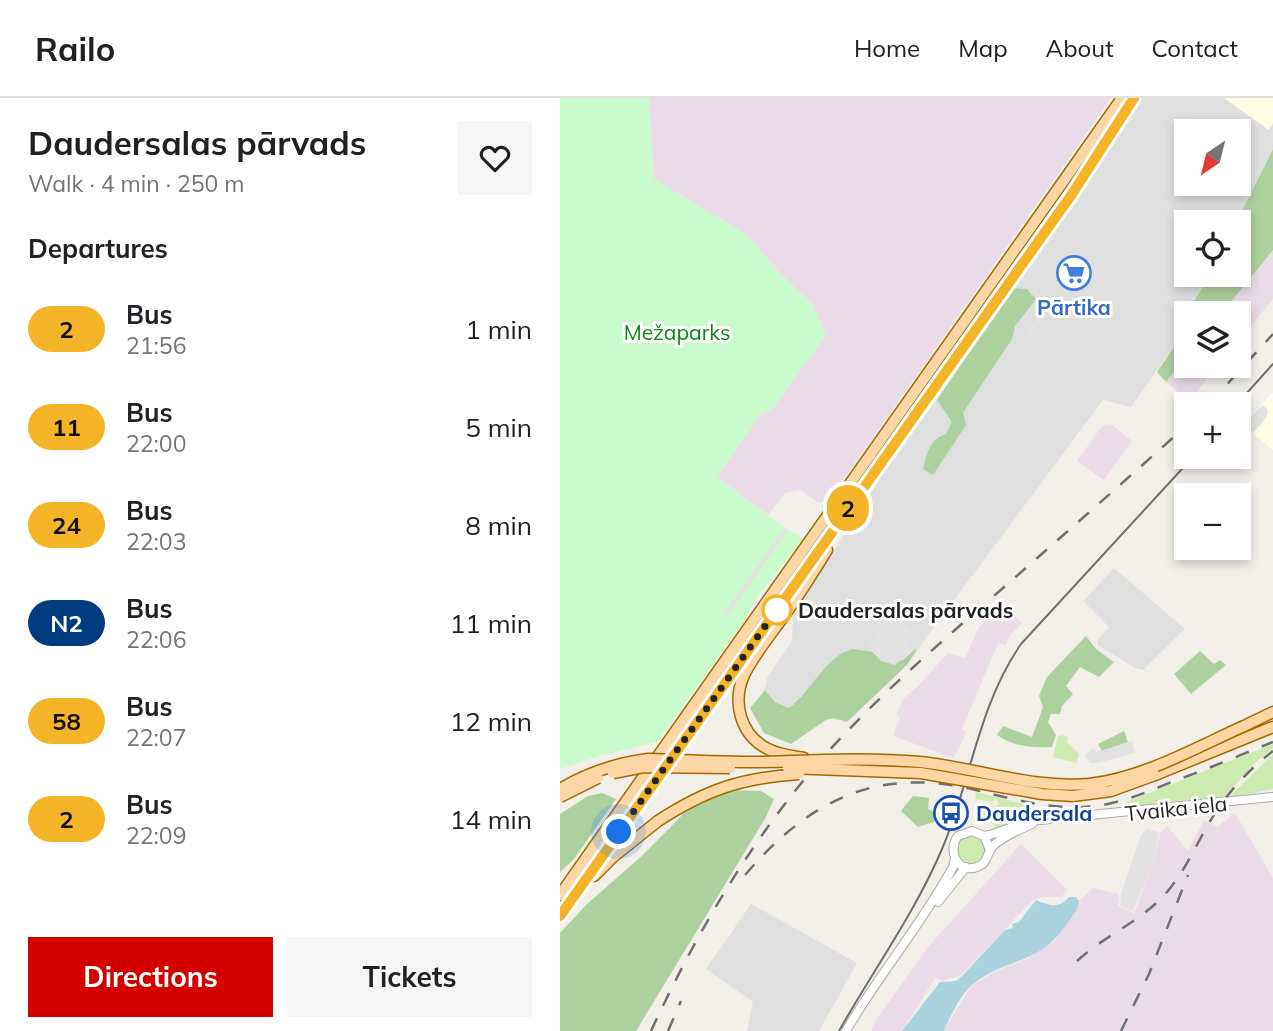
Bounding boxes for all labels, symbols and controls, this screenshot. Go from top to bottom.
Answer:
text: Railo [35,28,115,69]
text: Home [854,33,920,63]
text: Map [958,33,1008,63]
text: About [1046,33,1114,63]
text: Contact [1152,33,1238,63]
north arrow [1174,119,1251,196]
map controls [1174,119,1251,560]
button: heart [458,121,532,195]
text: Daudersalas pārvads [28,122,366,163]
text: Walk · 4 min · 250 m [28,169,245,198]
button: locate [1174,210,1251,287]
text: Departures [28,232,168,265]
supermarket icon: Pārtika [1055,254,1093,292]
place label: Pārtika [1037,294,1111,320]
text: Bus [126,298,172,331]
button: layers [1174,301,1251,378]
text: 1 min [465,313,532,346]
text: 2 [59,314,74,344]
park label: Mežaparks [624,319,730,345]
text: 21:56 [126,331,186,360]
button: + [1174,392,1251,469]
text: Bus [126,396,172,429]
text: 5 min [465,411,532,444]
text: 11 [52,412,81,442]
text: 22:00 [126,429,186,458]
button: − [1174,483,1251,560]
line badge: 2 [825,485,871,531]
text: 2 [841,493,855,523]
text: Bus [126,494,172,527]
text: 8 min [465,509,532,542]
text: 24 [52,510,81,540]
text: 22:03 [126,527,186,556]
text: Bus [126,592,172,625]
marker: Daudersalas pārvads [762,595,792,625]
place label: Daudersalas pārvads [798,597,1013,623]
text: 11 min [450,607,532,640]
text: N2 [50,608,83,638]
text: 22:06 [126,625,186,654]
text: Bus [126,690,172,723]
text: 12 min [450,705,532,738]
text: 58 [52,706,81,736]
text: 22:07 [126,723,186,752]
text: Bus [126,788,172,821]
street label: Tvaika iela [1124,790,1228,826]
bus stop icon: Daudersala [932,794,970,832]
place label: Daudersala [976,800,1092,826]
text: 14 min [450,803,532,836]
text: 2 [59,804,74,834]
your location [601,814,636,849]
text: 22:09 [126,821,186,850]
button: Directions [28,937,273,1017]
button: Tickets [287,937,532,1017]

